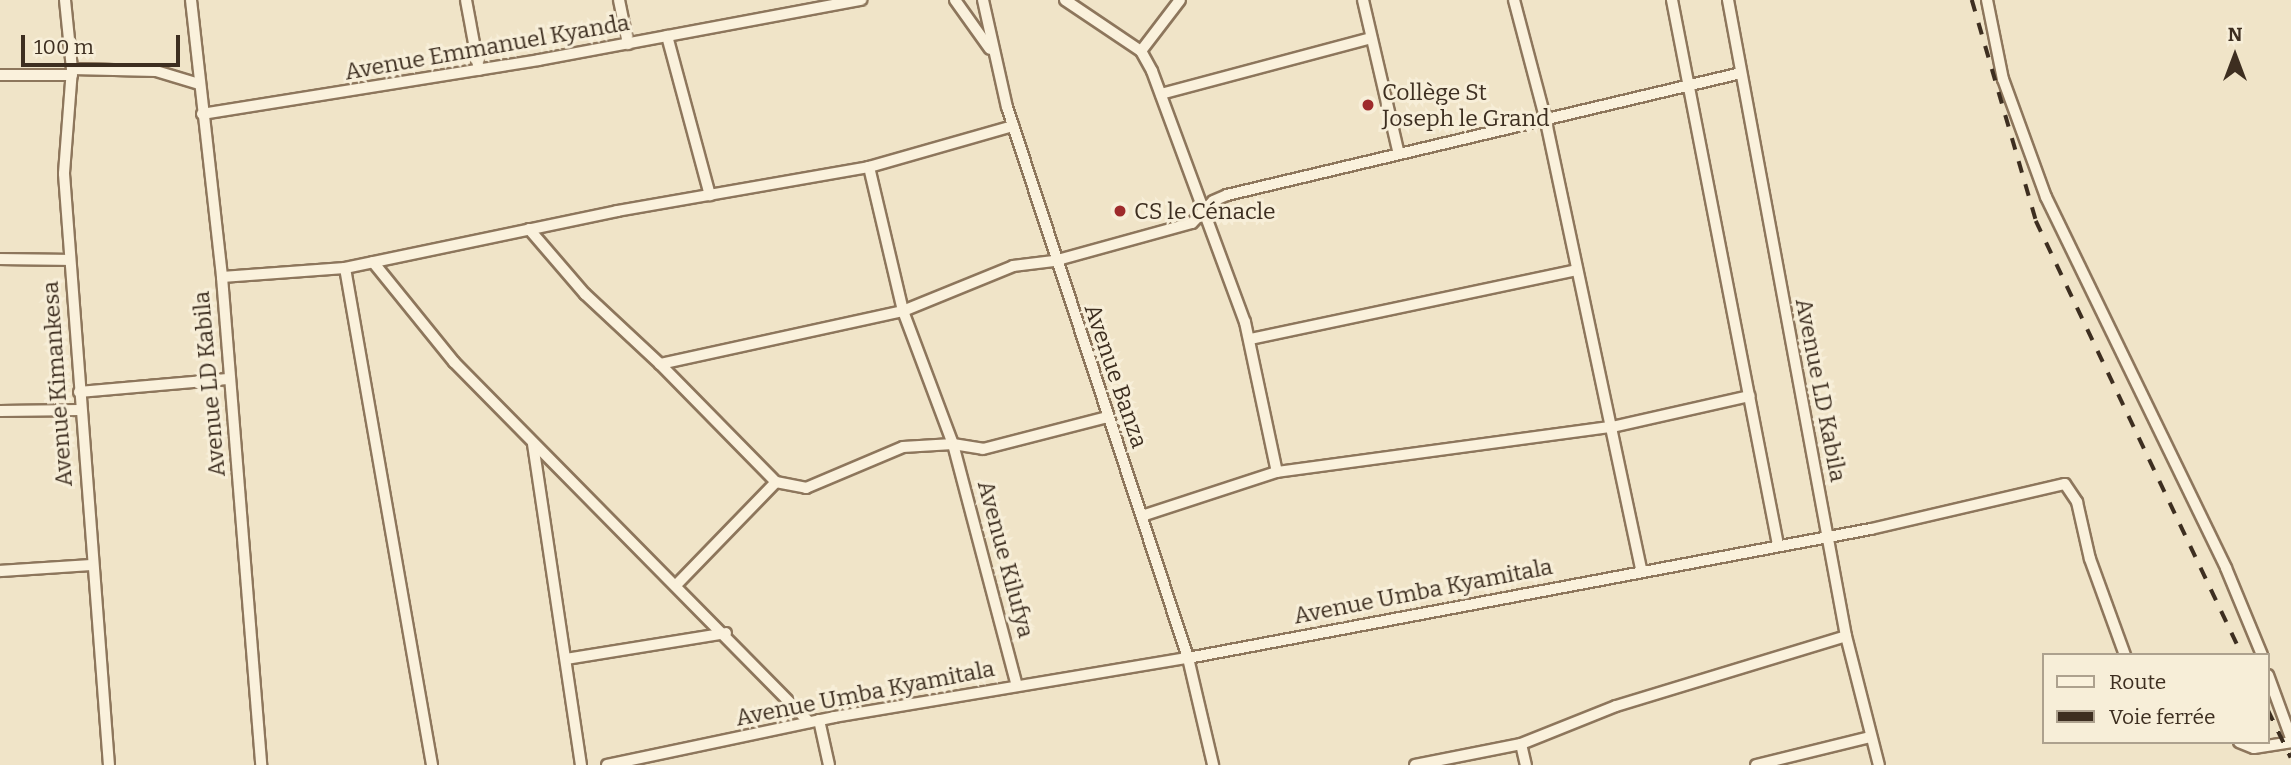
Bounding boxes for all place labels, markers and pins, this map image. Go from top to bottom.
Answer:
place label: Collège St Joseph le Grand [1382,78,1550,132]
marker: Collège St Joseph le Grand [1360,97,1376,113]
place label: CS le Cénacle [1134,197,1276,225]
marker: CS le Cénacle [1112,203,1128,219]

